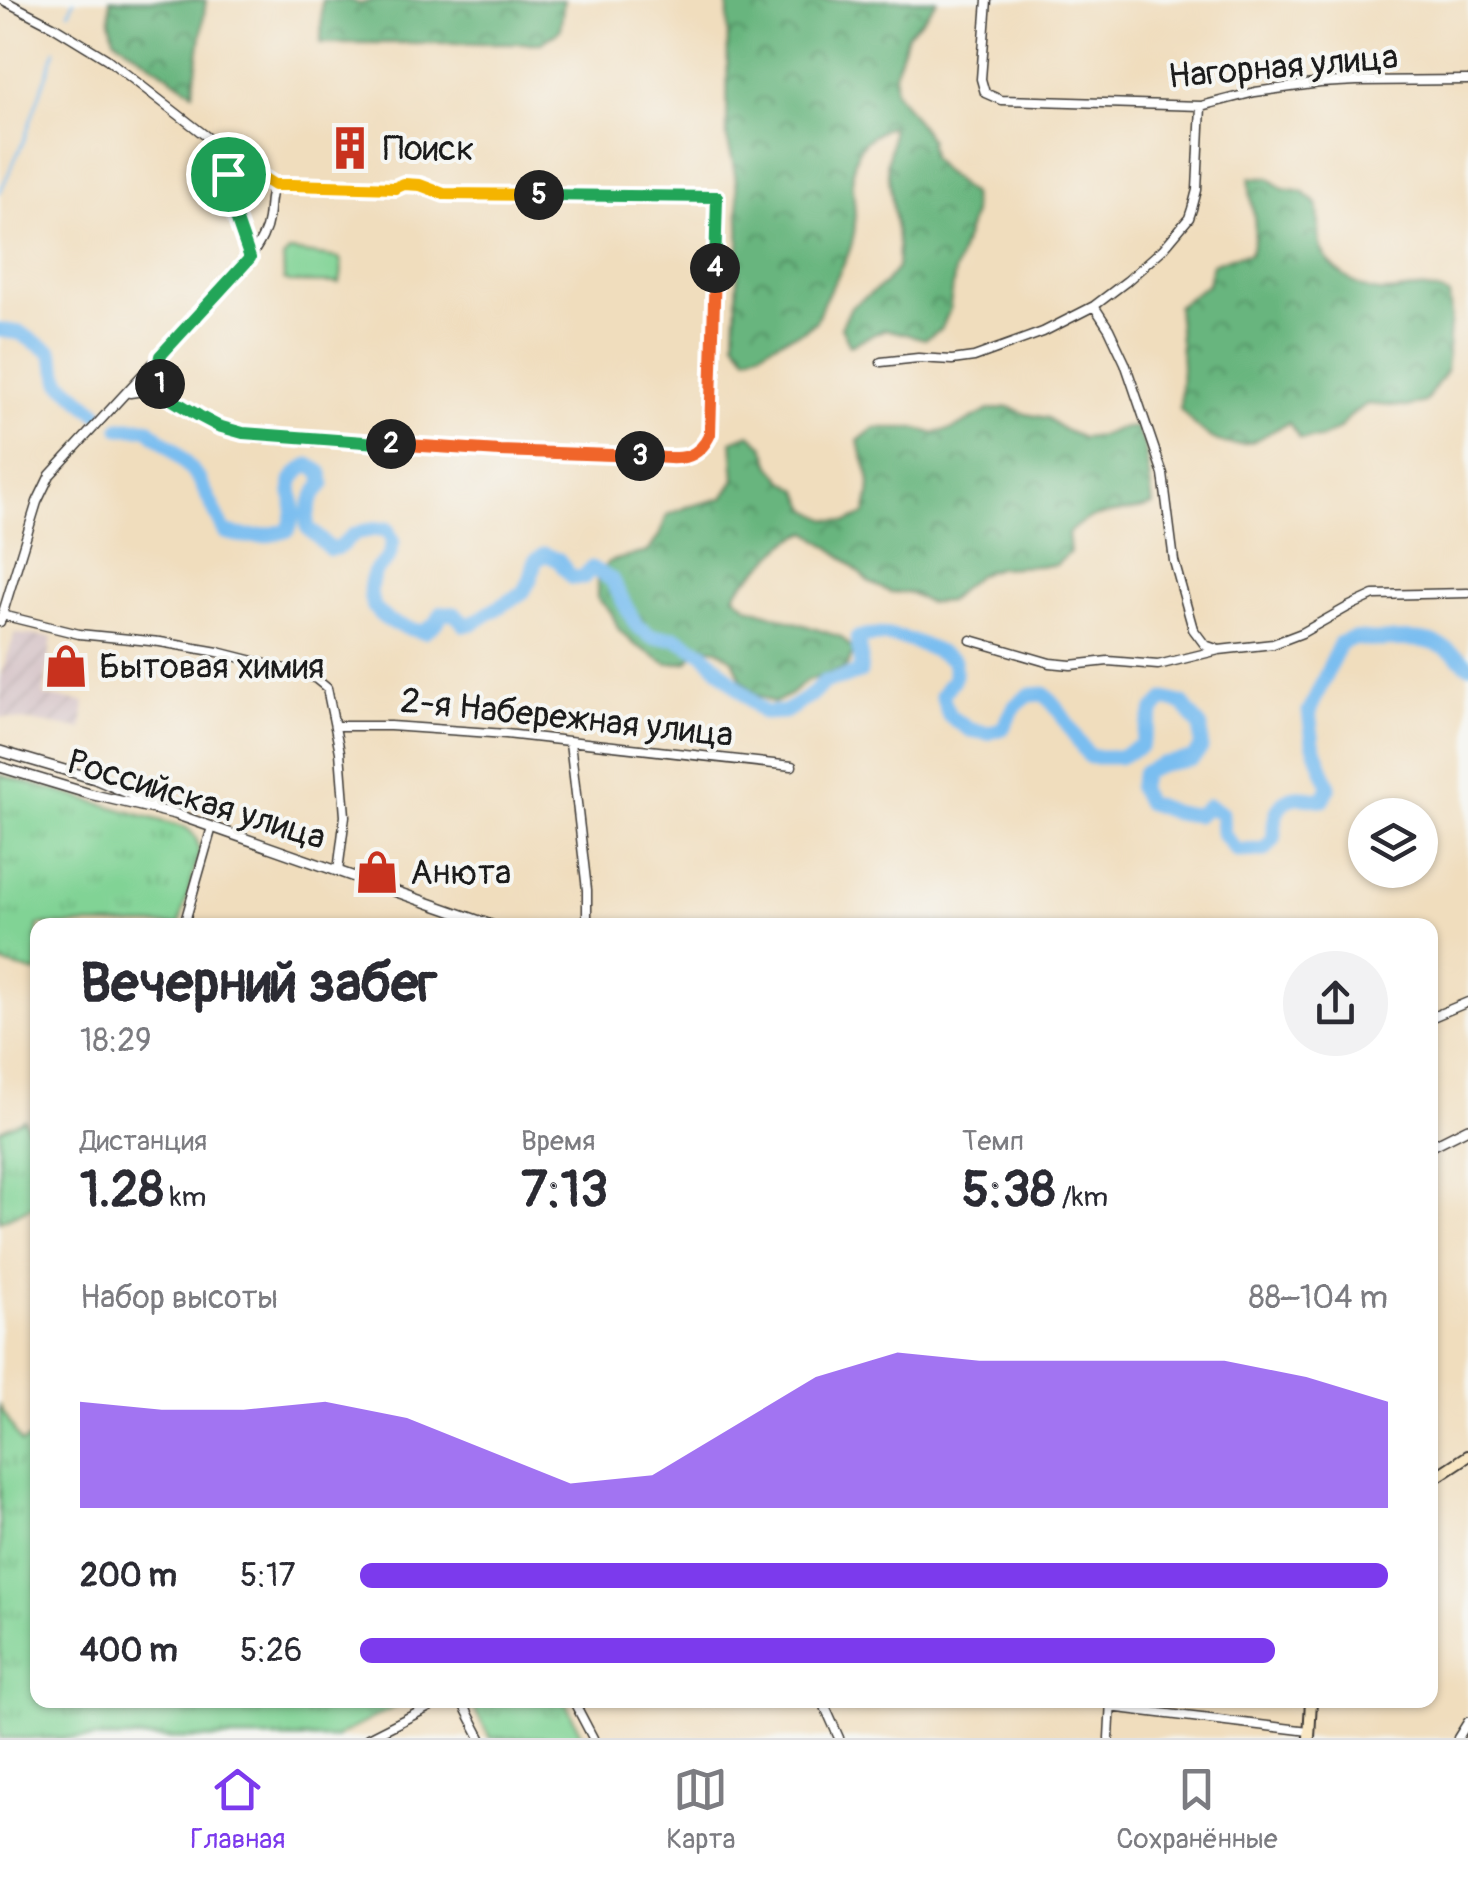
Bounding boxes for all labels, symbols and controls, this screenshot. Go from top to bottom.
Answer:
street label: Нагорная улица [1166,35,1400,99]
building icon: Поиск [326,124,374,172]
place label: Поиск [383,127,474,171]
pin [186,132,271,217]
icon: arrive [201,147,256,202]
pin: 5 [514,170,564,220]
text: 5 [531,177,547,212]
pin: 4 [690,243,740,293]
text: 4 [707,250,723,285]
pin: 1 [135,359,185,409]
text: 1 [155,366,165,401]
pin: 2 [366,419,416,469]
text: 2 [383,426,399,461]
pin: 3 [615,431,665,481]
text: 3 [632,438,648,473]
shop icon: Бытовая химия [42,642,90,690]
place label: Бытовая химия [99,645,325,689]
street label: 2-я Набережная улица [398,679,735,757]
street label: Российская улица [62,740,331,860]
map controls [1348,798,1438,888]
button: layers [1348,798,1438,888]
shop icon: Анюта [353,848,401,896]
place label: Анюта [410,851,511,895]
text: Вечерний забег [80,949,437,1018]
button: share [1283,951,1388,1056]
text: 18:29 [80,1021,152,1061]
text: Дистанция [80,1124,207,1159]
text: Время [521,1124,595,1159]
text: Темп [962,1124,1024,1159]
text: 1.28 [80,1159,164,1222]
text: 7:13 [521,1159,608,1222]
text: 5:38 [962,1159,1056,1222]
text: km [164,1180,206,1215]
text: /km [1056,1180,1108,1215]
text: Набор высоты [80,1278,278,1318]
text: 88–104 m [1249,1278,1388,1318]
text: 200 m [80,1556,177,1596]
text: 5:17 [240,1556,295,1596]
text: 400 m [80,1631,178,1671]
text: 5:26 [240,1631,302,1671]
tab: Главная [190,1762,285,1857]
tab: Карта [666,1762,736,1857]
tab: Сохранённые [1116,1762,1278,1857]

